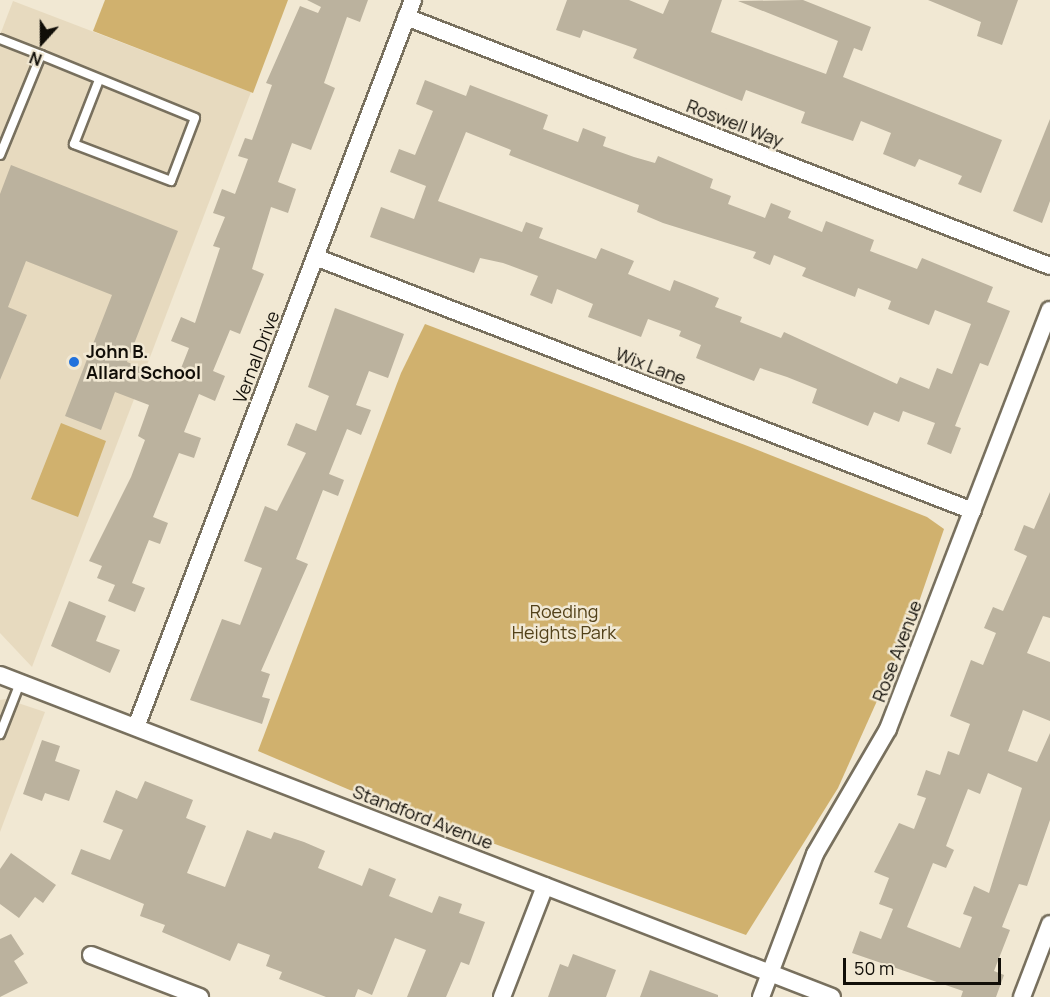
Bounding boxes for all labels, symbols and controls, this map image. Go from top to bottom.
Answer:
north arrow [12,12,72,72]
text: N [26,46,45,71]
street label: Roswell Way [684,95,786,151]
street label: Vernal Drive [228,308,284,406]
place label: John B. Allard School [86,341,201,384]
street label: Wix Lane [613,343,689,389]
marker: John B. Allard School [67,355,81,369]
street label: Rose Avenue [868,597,926,705]
park label: Roeding Heights Park [512,601,616,644]
street label: Standford Avenue [350,780,496,854]
scale bar [846,946,1004,984]
text: 50 m [854,956,894,980]

